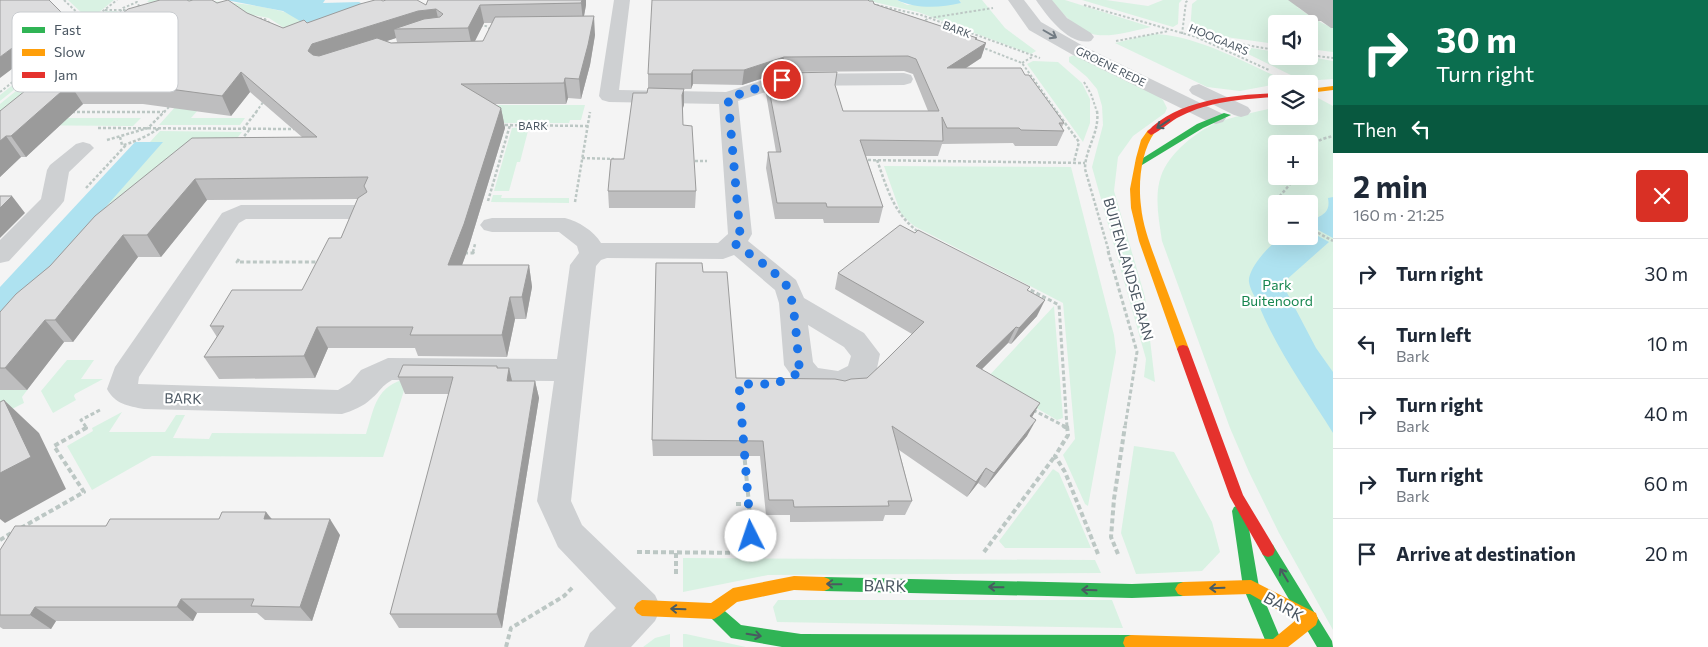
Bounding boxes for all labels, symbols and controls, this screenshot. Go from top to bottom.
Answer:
legend [12,12,178,92]
map controls [1268,15,1318,245]
button: sound [1268,15,1318,65]
text: 30 m [1436,17,1517,60]
street label: BARK [941,18,974,41]
icon: right [1353,20,1418,85]
text: Fast [54,21,81,38]
street label: HOOGAARS [1187,21,1251,57]
one-way arrow [1042,29,1057,39]
text: Slow [54,43,85,60]
street label: GROENE REDE [1074,43,1148,89]
pin [761,59,803,101]
text: Turn right [1436,60,1534,87]
text: Jam [54,66,78,83]
icon: arrive [768,66,796,94]
button: layers [1268,75,1318,125]
icon: left [1407,115,1435,143]
text: Then [1353,118,1397,141]
street label: BARK [518,119,548,132]
one-way arrow [1156,119,1170,129]
button: + [1268,135,1318,185]
text: 2 min [1353,167,1428,204]
button: close [1636,170,1688,222]
button: − [1268,195,1318,245]
street label: BUITENLANDSE BAAN [1100,196,1158,342]
text: 160 m · 21:25 [1353,205,1444,224]
icon: right [1353,260,1381,288]
text: Turn right [1396,262,1483,285]
text: 30 m [1645,262,1688,285]
park label: Park Buitenoord [1241,276,1313,309]
text: Turn left [1396,323,1471,346]
icon: left [1353,330,1381,358]
text: 10 m [1647,332,1688,355]
text: Bark [1396,346,1430,365]
street label: BARK [164,389,202,407]
text: Turn right [1396,393,1483,416]
icon: right [1353,400,1381,428]
text: 40 m [1644,402,1688,425]
text: Bark [1396,416,1430,435]
text: Turn right [1396,463,1483,486]
icon: right [1353,470,1381,498]
text: 60 m [1644,472,1688,495]
text: Bark [1396,486,1430,505]
position arrow [724,509,776,561]
icon: arrive [1353,540,1381,568]
text: Arrive at destination [1396,542,1576,565]
text: 20 m [1645,542,1688,565]
one-way arrow [1278,568,1288,582]
street label: BARK [863,575,907,595]
one-way arrow [826,579,842,589]
one-way arrow [989,583,1005,592]
one-way arrow [1209,583,1226,593]
one-way arrow [1081,585,1097,594]
street label: BARK [1261,587,1308,625]
one-way arrow [671,604,687,614]
one-way arrow [746,630,762,640]

